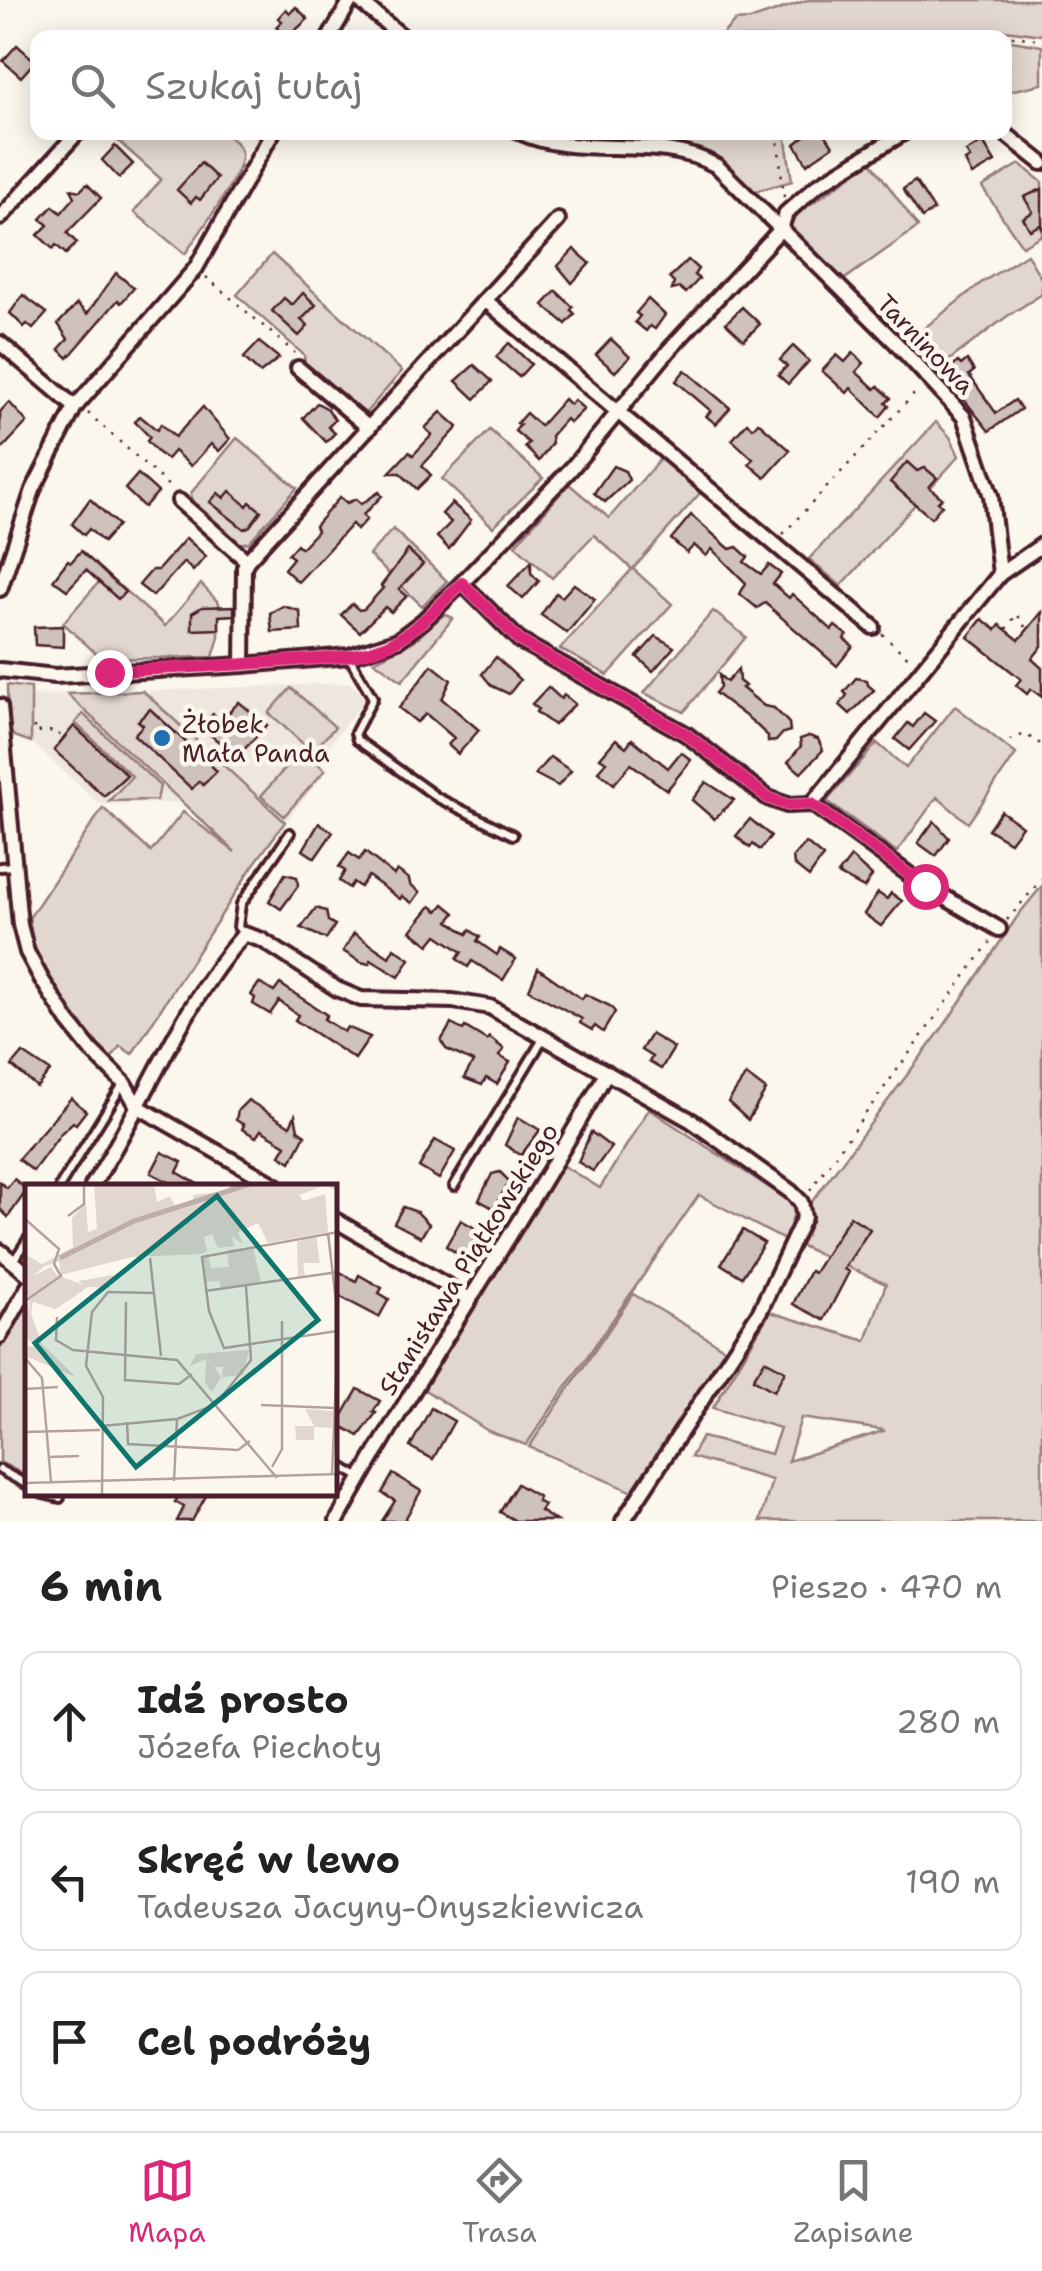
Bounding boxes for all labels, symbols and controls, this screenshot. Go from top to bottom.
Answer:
search box [30,30,1012,140]
icon: search [65,58,120,113]
text: Szukaj tutaj [145,60,362,111]
street label: Tarninowa [870,286,983,402]
route end [87,650,133,696]
place label: Żłobek Mała Panda [182,707,330,770]
marker: Żłobek Mała Panda [151,727,173,749]
route start [903,864,949,910]
street label: Stanisława Piątkowskiego [370,1116,566,1402]
inset map [25,1184,338,1496]
text: 6 min [40,1558,162,1614]
text: Pieszo · 470 m [771,1565,1002,1608]
text: Idź prosto [137,1674,349,1725]
icon: ahead [42,1694,97,1749]
text: 280 m [896,1700,1000,1743]
text: Józefa Piechoty [137,1725,382,1768]
text: Skręć w lewo [137,1834,400,1885]
icon: left [42,1854,97,1909]
text: 190 m [905,1860,1000,1903]
text: Tadeusza Jacyny-Onyszkiewicza [137,1885,643,1928]
icon: arrive [42,2014,97,2069]
text: Cel podróży [137,2016,371,2067]
tab: Mapa [128,2153,206,2251]
tab: Trasa [462,2153,537,2251]
tab: Zapisane [793,2153,914,2251]

